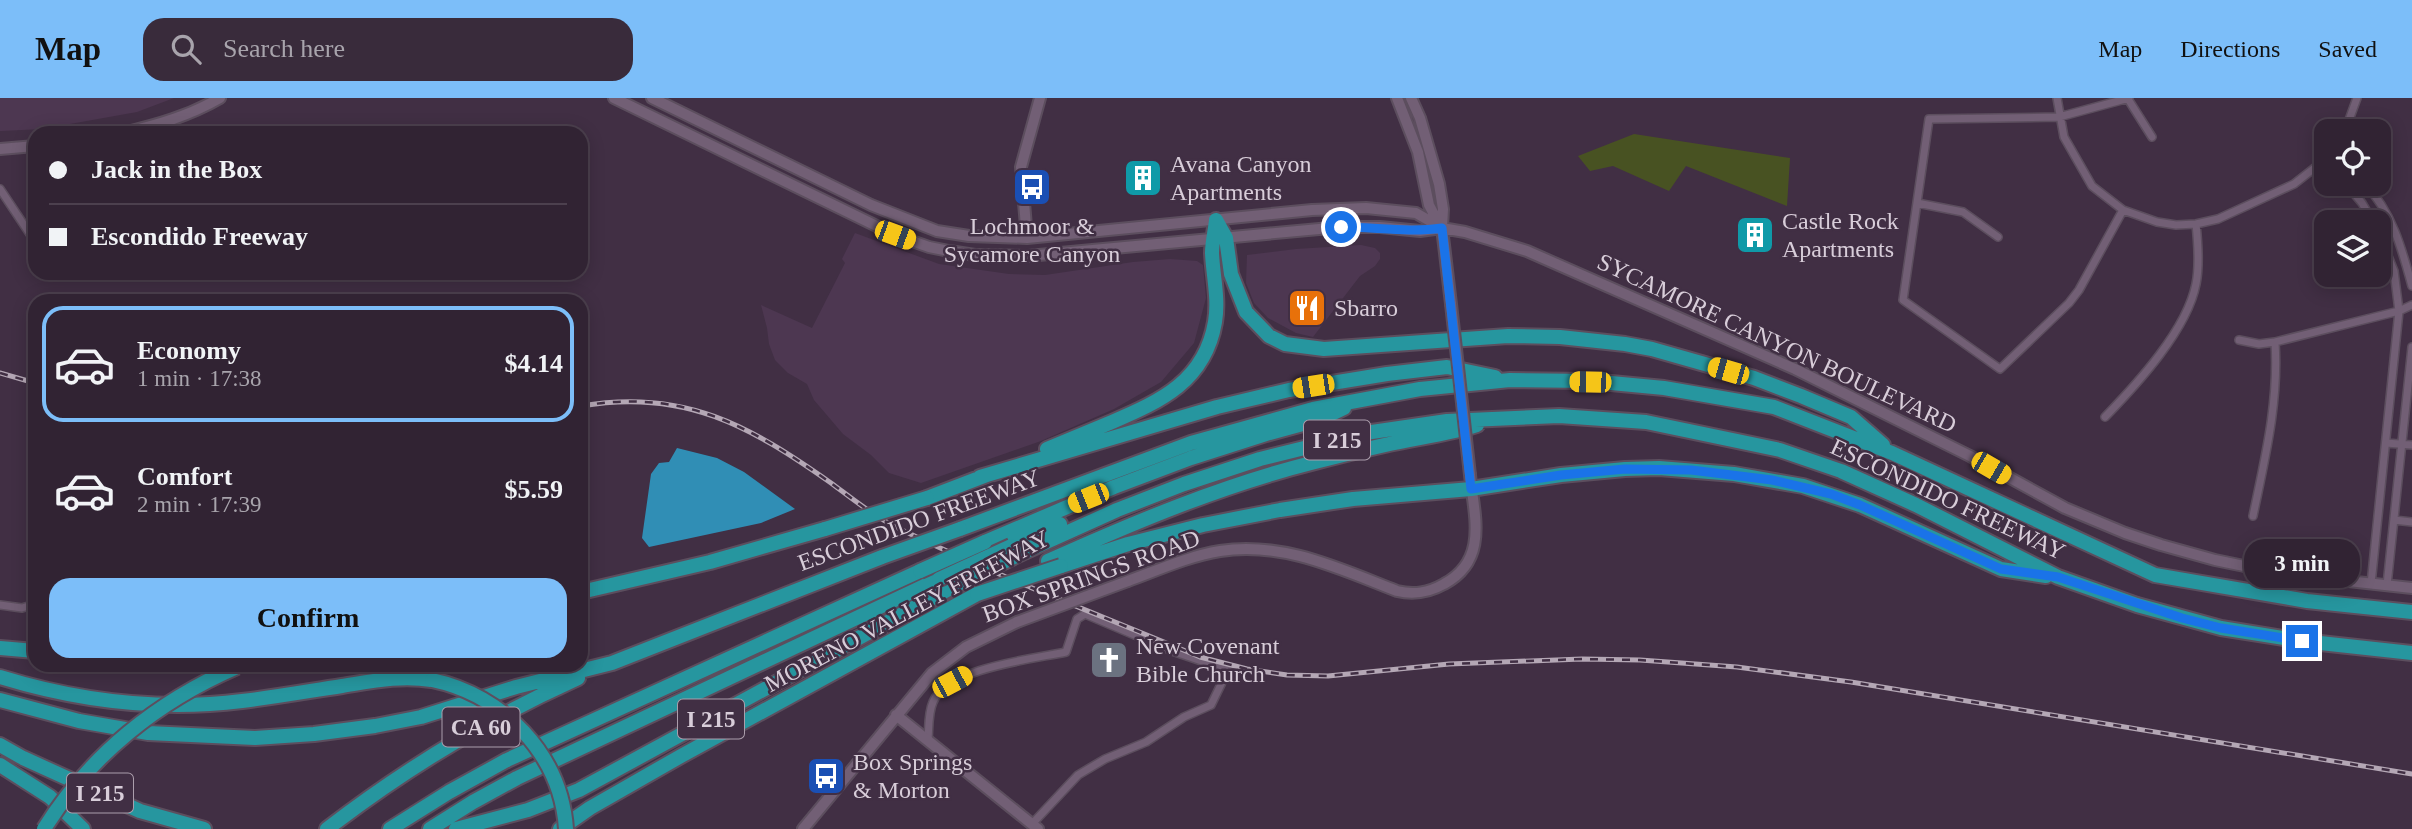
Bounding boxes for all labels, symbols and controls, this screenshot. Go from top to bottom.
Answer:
search box [143,18,633,81]
icon: search [167,30,205,68]
text: Map [35,31,101,67]
text: Search here [223,34,345,63]
text: Map [2098,36,2142,62]
text: Directions [2180,36,2280,62]
text: Saved [2318,36,2377,62]
map controls [2314,119,2391,287]
button: locate [2314,119,2391,196]
place label: Avana Canyon Apartments [1170,151,1312,205]
text: Jack in the Box [91,155,262,184]
building icon: Avana Canyon Apartments [1122,157,1164,199]
bus stop icon: Lochmoor & Sycamore Canyon [1011,166,1053,208]
place label: Castle Rock Apartments [1782,208,1899,262]
button: layers [2314,210,2391,287]
route start [1325,211,1357,243]
place label: Lochmoor & Sycamore Canyon [944,213,1120,267]
building icon: Castle Rock Apartments [1734,214,1776,256]
car [872,218,919,252]
text: Escondido Freeway [91,222,308,251]
street label: SYCAMORE CANYON BOULEVARD [1593,248,1961,438]
restaurant icon: Sbarro [1286,287,1328,329]
place label: Sbarro [1334,295,1398,321]
icon: car [53,333,116,396]
text: Economy [137,336,241,365]
text: $4.14 [505,349,563,378]
car [1705,355,1752,387]
text: 1 min · 17:38 [137,366,262,391]
car [1569,371,1612,393]
car [1291,372,1336,400]
road number: I 215 [1304,420,1370,460]
street label: ESCONDIDO FREEWAY [1827,433,2069,565]
car [1968,448,2015,488]
icon: car [53,459,116,522]
text: Comfort [137,462,232,491]
street label: ESCONDIDO FREEWAY [794,464,1044,576]
text: $5.59 [505,475,563,504]
car [1065,480,1112,516]
text: 2 min · 17:39 [137,492,262,517]
street label: MORENO VALLEY FREEWAY [760,525,1054,697]
street label: BOX SPRINGS ROAD [979,525,1203,627]
callout: 3 min [2244,540,2360,588]
text: 3 min [2274,551,2330,576]
button: Confirm [49,578,567,658]
route end [2286,625,2318,657]
place label: New Covenant Bible Church [1136,633,1280,687]
church icon: New Covenant Bible Church [1088,639,1130,681]
car [929,663,976,701]
road number: I 215 [678,699,744,738]
road number: CA 60 [442,708,520,747]
place label: Box Springs & Morton [853,749,972,803]
bus stop icon: Box Springs & Morton [805,755,847,797]
road number: I 215 [67,774,133,813]

